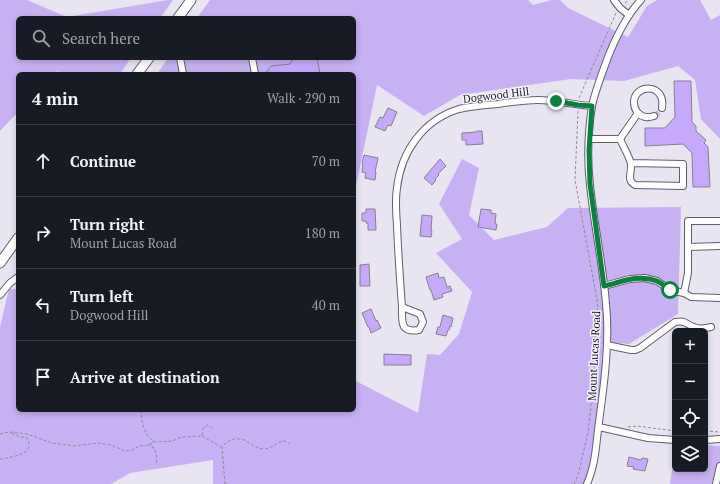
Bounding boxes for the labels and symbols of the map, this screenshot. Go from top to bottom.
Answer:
street label: Dogwood Hill [462,84,530,106]
route end [547,92,565,110]
route start [661,281,679,299]
street label: Mount Lucas Road [585,311,603,401]

